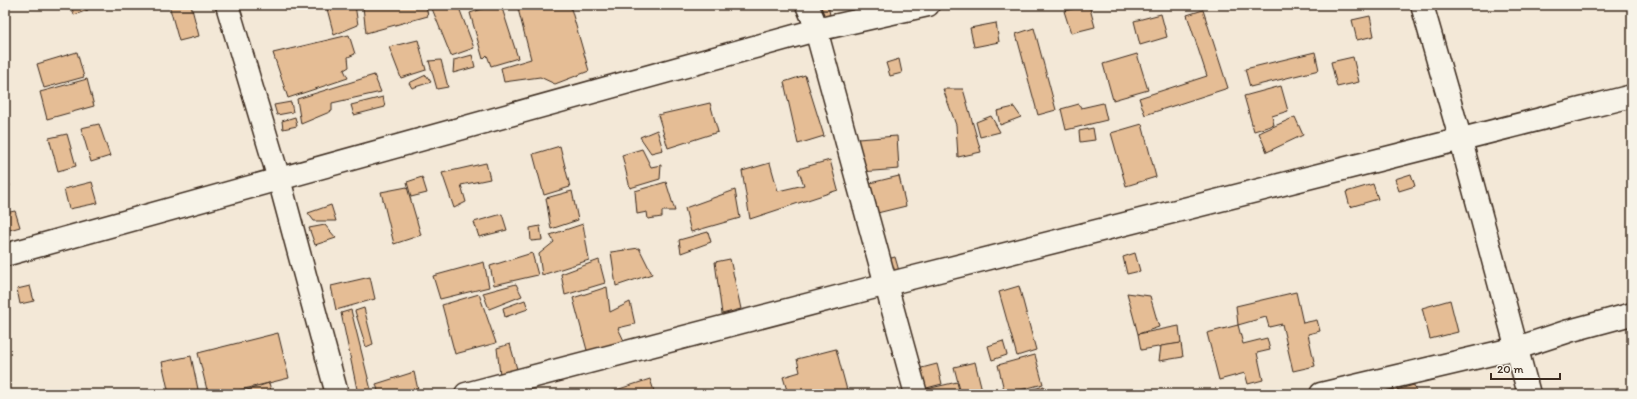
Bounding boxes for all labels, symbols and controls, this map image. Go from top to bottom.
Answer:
scale bar [1491,355,1560,381]
text: 20 m [1497,362,1524,376]

